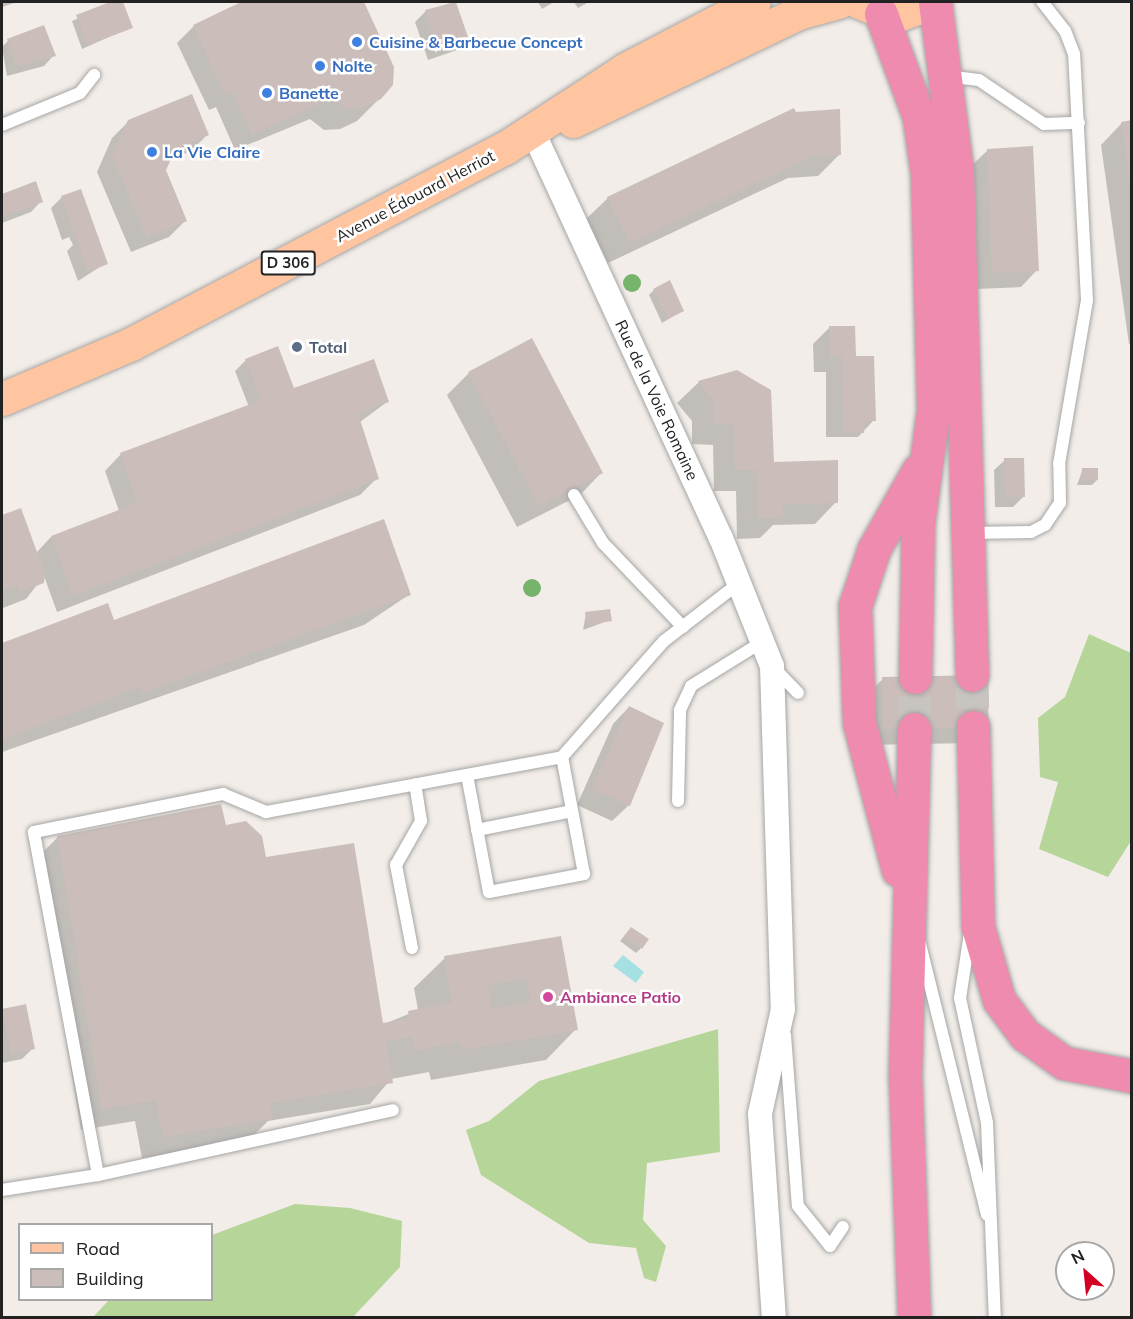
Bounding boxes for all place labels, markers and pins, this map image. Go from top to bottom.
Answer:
place label: Cuisine & Barbecue Concept [369,32,583,52]
marker: Cuisine & Barbecue Concept [350,35,364,49]
place label: Nolte [332,56,372,76]
marker: Nolte [313,59,327,73]
place label: Banette [279,83,339,103]
marker: Banette [260,86,274,100]
place label: La Vie Claire [164,142,260,162]
marker: La Vie Claire [145,145,159,159]
place label: Total [309,337,347,357]
marker: Total [290,340,304,354]
place label: Ambiance Patio [560,987,681,1007]
marker: Ambiance Patio [541,990,555,1004]

